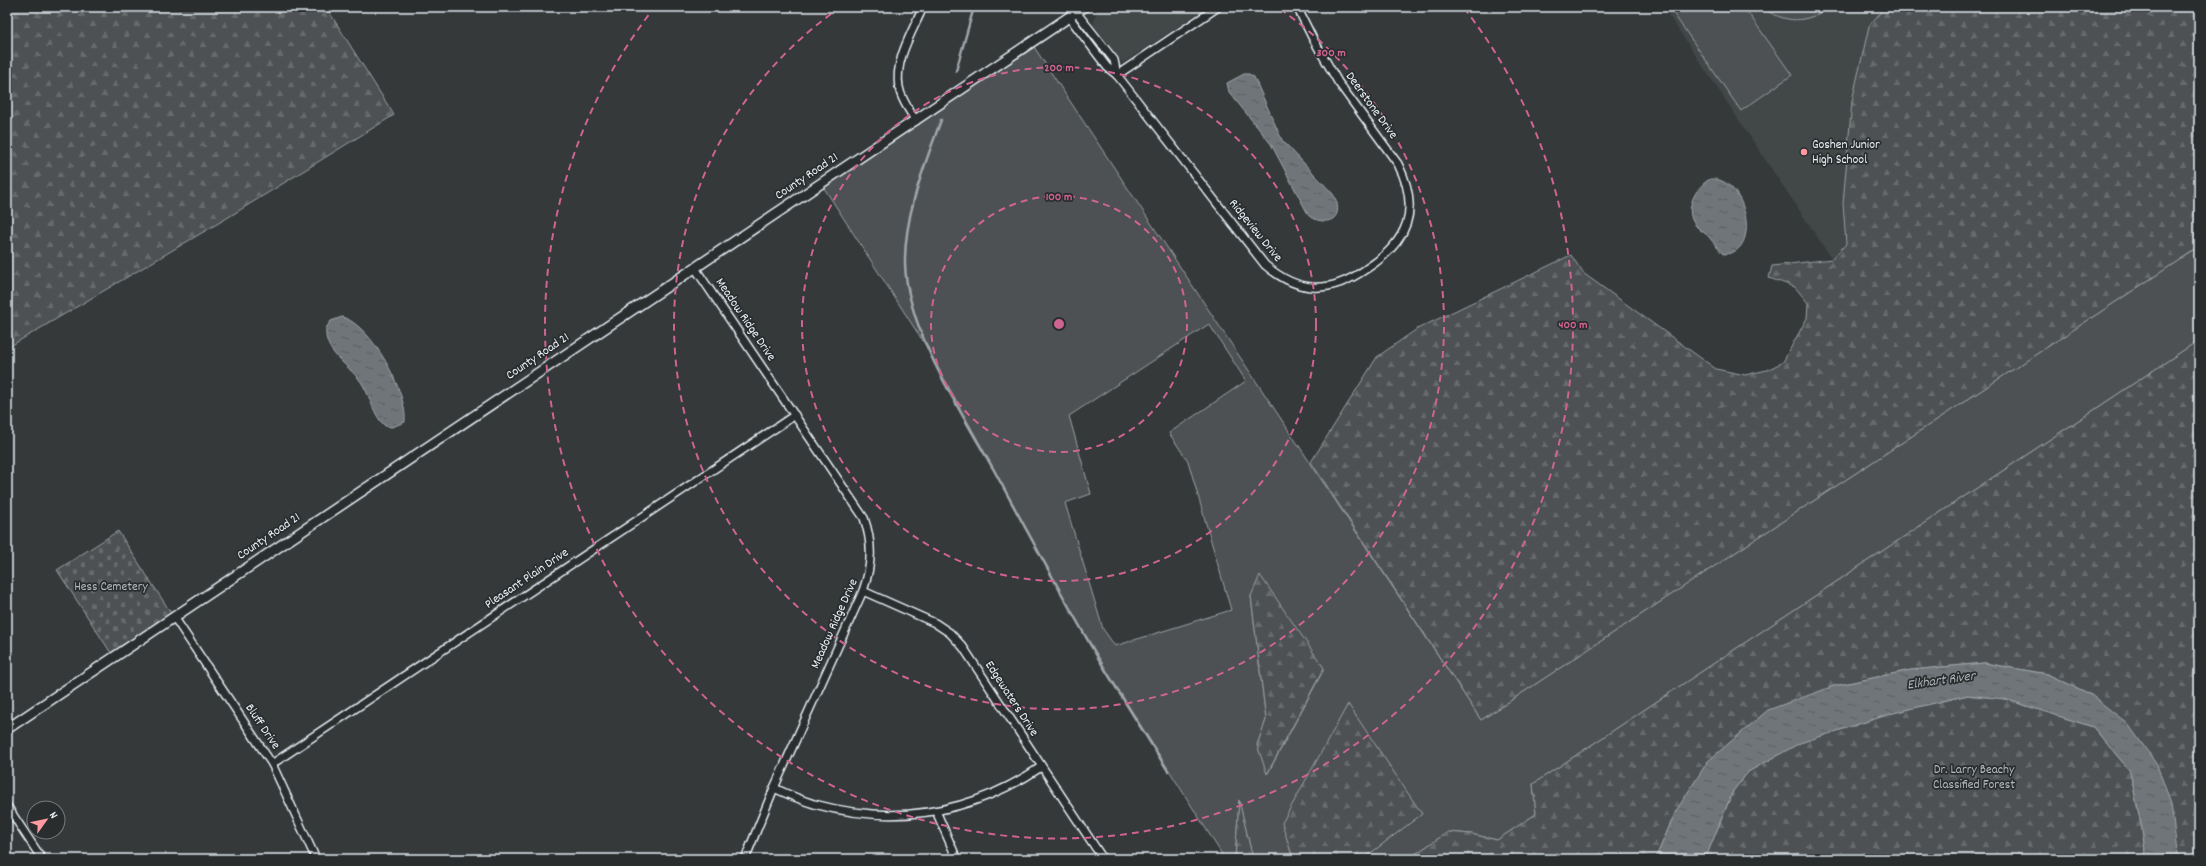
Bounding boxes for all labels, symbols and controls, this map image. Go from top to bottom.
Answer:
text: 300 m [1316,45,1346,62]
text: 200 m [1044,60,1074,77]
street label: Deerstone Drive [1340,69,1402,144]
place label: Goshen Junior High School [1812,136,1880,170]
marker: Goshen Junior High School [1799,147,1809,157]
street label: County Road 21 [772,149,842,205]
text: 100 m [1046,189,1072,206]
street label: Ridgeview Drive [1224,195,1287,267]
street label: Meadow Ridge Drive [710,275,780,366]
centre of rings [1052,317,1066,331]
text: 400 m [1558,317,1588,334]
street label: County Road 21 [503,329,573,385]
street label: County Road 21 [234,509,304,565]
street label: Pleasant Plain Drive [481,544,573,614]
street label: Meadow Ridge Drive [807,576,864,672]
park label: Hess Cemetery [74,578,149,597]
street label: Edgewaters Drive [979,657,1043,741]
water label: Elkhart River [1906,666,1978,696]
street label: Bluff Drive [240,700,284,754]
park label: Dr. Larry Beachy Classified Forest [1933,761,2015,795]
north arrow [26,800,66,840]
text: N [45,809,61,823]

